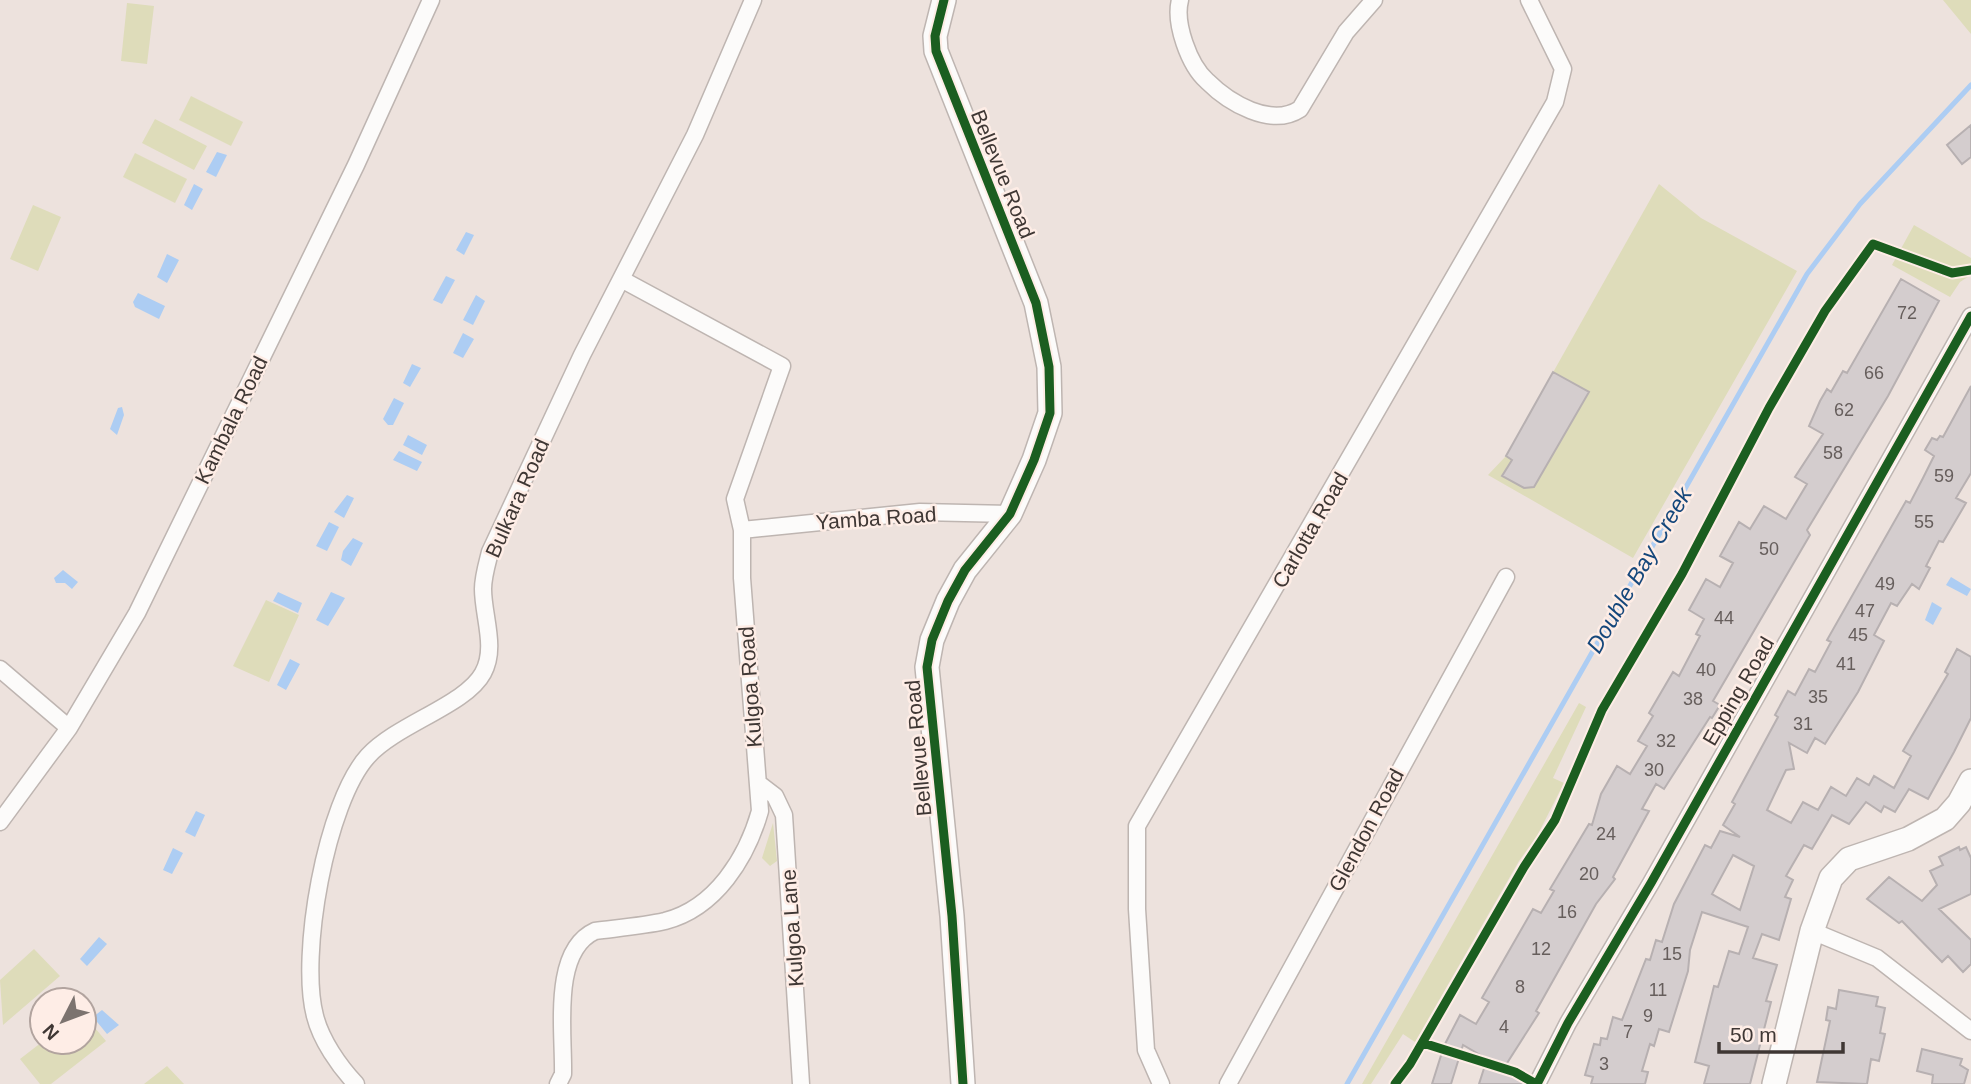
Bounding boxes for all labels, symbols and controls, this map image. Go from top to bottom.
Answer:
street label: Bellevue Road [967,106,1039,242]
house number: 72 [1897,303,1917,323]
street label: Kambala Road [190,353,272,487]
house number: 66 [1864,363,1884,383]
house number: 62 [1834,400,1854,420]
street label: Bulkara Road [481,435,553,561]
house number: 58 [1823,443,1843,463]
house number: 59 [1934,466,1954,486]
street label: Carlotta Road [1268,468,1352,592]
water label: Double Bay Creek [1581,481,1698,657]
street label: Yamba Road [815,502,937,534]
house number: 55 [1914,512,1934,532]
house number: 50 [1759,539,1779,559]
house number: 49 [1875,574,1895,594]
house number: 47 [1855,601,1875,621]
house number: 44 [1714,608,1734,628]
house number: 45 [1848,625,1868,645]
street label: Kulgoa Road [734,626,766,748]
street label: Epping Road [1698,633,1778,749]
house number: 41 [1836,654,1856,674]
house number: 40 [1696,660,1716,680]
street label: Bellevue Road [901,679,935,817]
house number: 35 [1808,687,1828,707]
house number: 38 [1683,689,1703,709]
house number: 31 [1793,714,1813,734]
house number: 32 [1656,731,1676,751]
house number: 30 [1644,760,1664,780]
street label: Glendon Road [1324,765,1408,895]
house number: 24 [1596,824,1616,844]
house number: 20 [1579,864,1599,884]
street label: Kulgoa Lane [776,868,808,988]
house number: 16 [1557,902,1577,922]
house number: 12 [1531,939,1551,959]
house number: 15 [1662,944,1682,964]
house number: 8 [1515,977,1525,997]
house number: 11 [1649,980,1667,1000]
north arrow [28,986,98,1056]
house number: 9 [1643,1006,1653,1026]
scale bar [1719,1010,1843,1054]
house number: 4 [1499,1017,1509,1037]
text: N [38,1020,63,1044]
house number: 7 [1623,1022,1633,1042]
text: 50 m [1730,1023,1777,1046]
house number: 3 [1599,1054,1609,1074]

